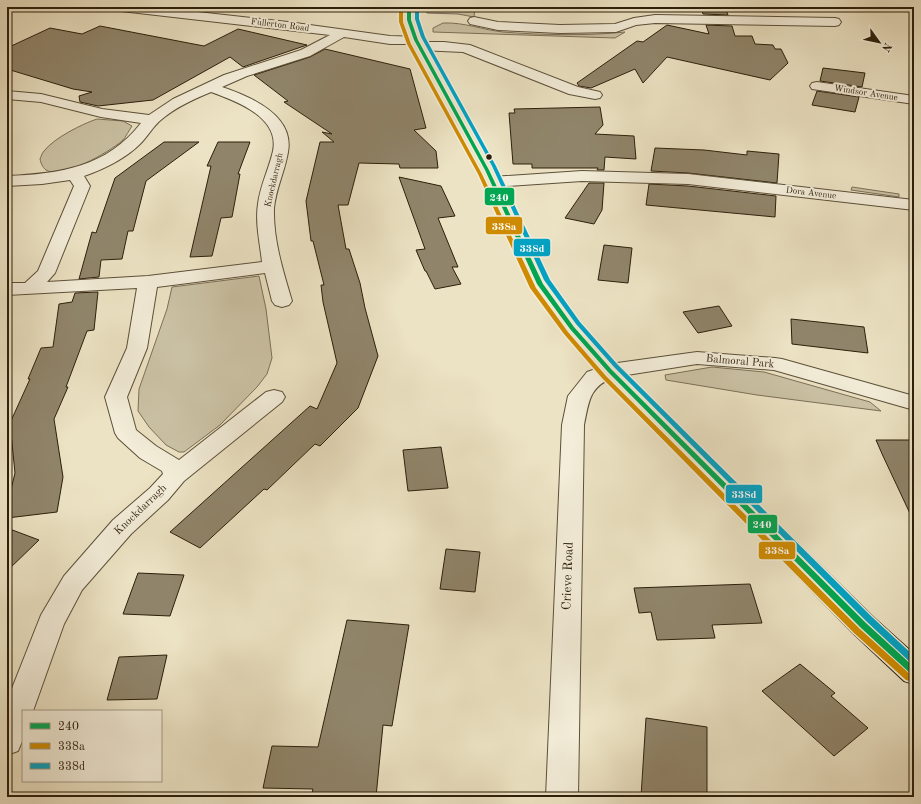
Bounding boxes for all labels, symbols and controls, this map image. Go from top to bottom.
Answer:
street label: Fullerton Road [250,17,310,33]
north arrow [859,22,899,62]
text: N [879,40,893,54]
street label: Windsor Avenue [834,84,898,102]
street label: Knockdarragh [263,152,285,208]
unlabelled marker [484,152,494,162]
street label: Dora Avenue [785,185,837,201]
line badge: 240 [484,187,515,206]
text: 240 [489,193,509,204]
line badge: 338a [485,216,523,235]
text: 338a [492,222,517,233]
line badge: 338d [513,238,551,257]
text: 338d [519,244,545,255]
street label: Balmoral Park [705,354,775,371]
street label: Knockdarragh [113,482,169,538]
line badge: 338d [725,484,763,504]
text: 338d [731,490,757,501]
line badge: 240 [747,514,778,534]
text: 240 [752,520,772,531]
street label: Crieve Road [560,541,576,610]
line badge: 338a [758,541,796,560]
text: 338a [765,546,790,557]
legend [22,710,162,782]
text: 240 [58,721,79,733]
text: 338a [58,741,85,753]
text: 338d [58,761,85,773]

